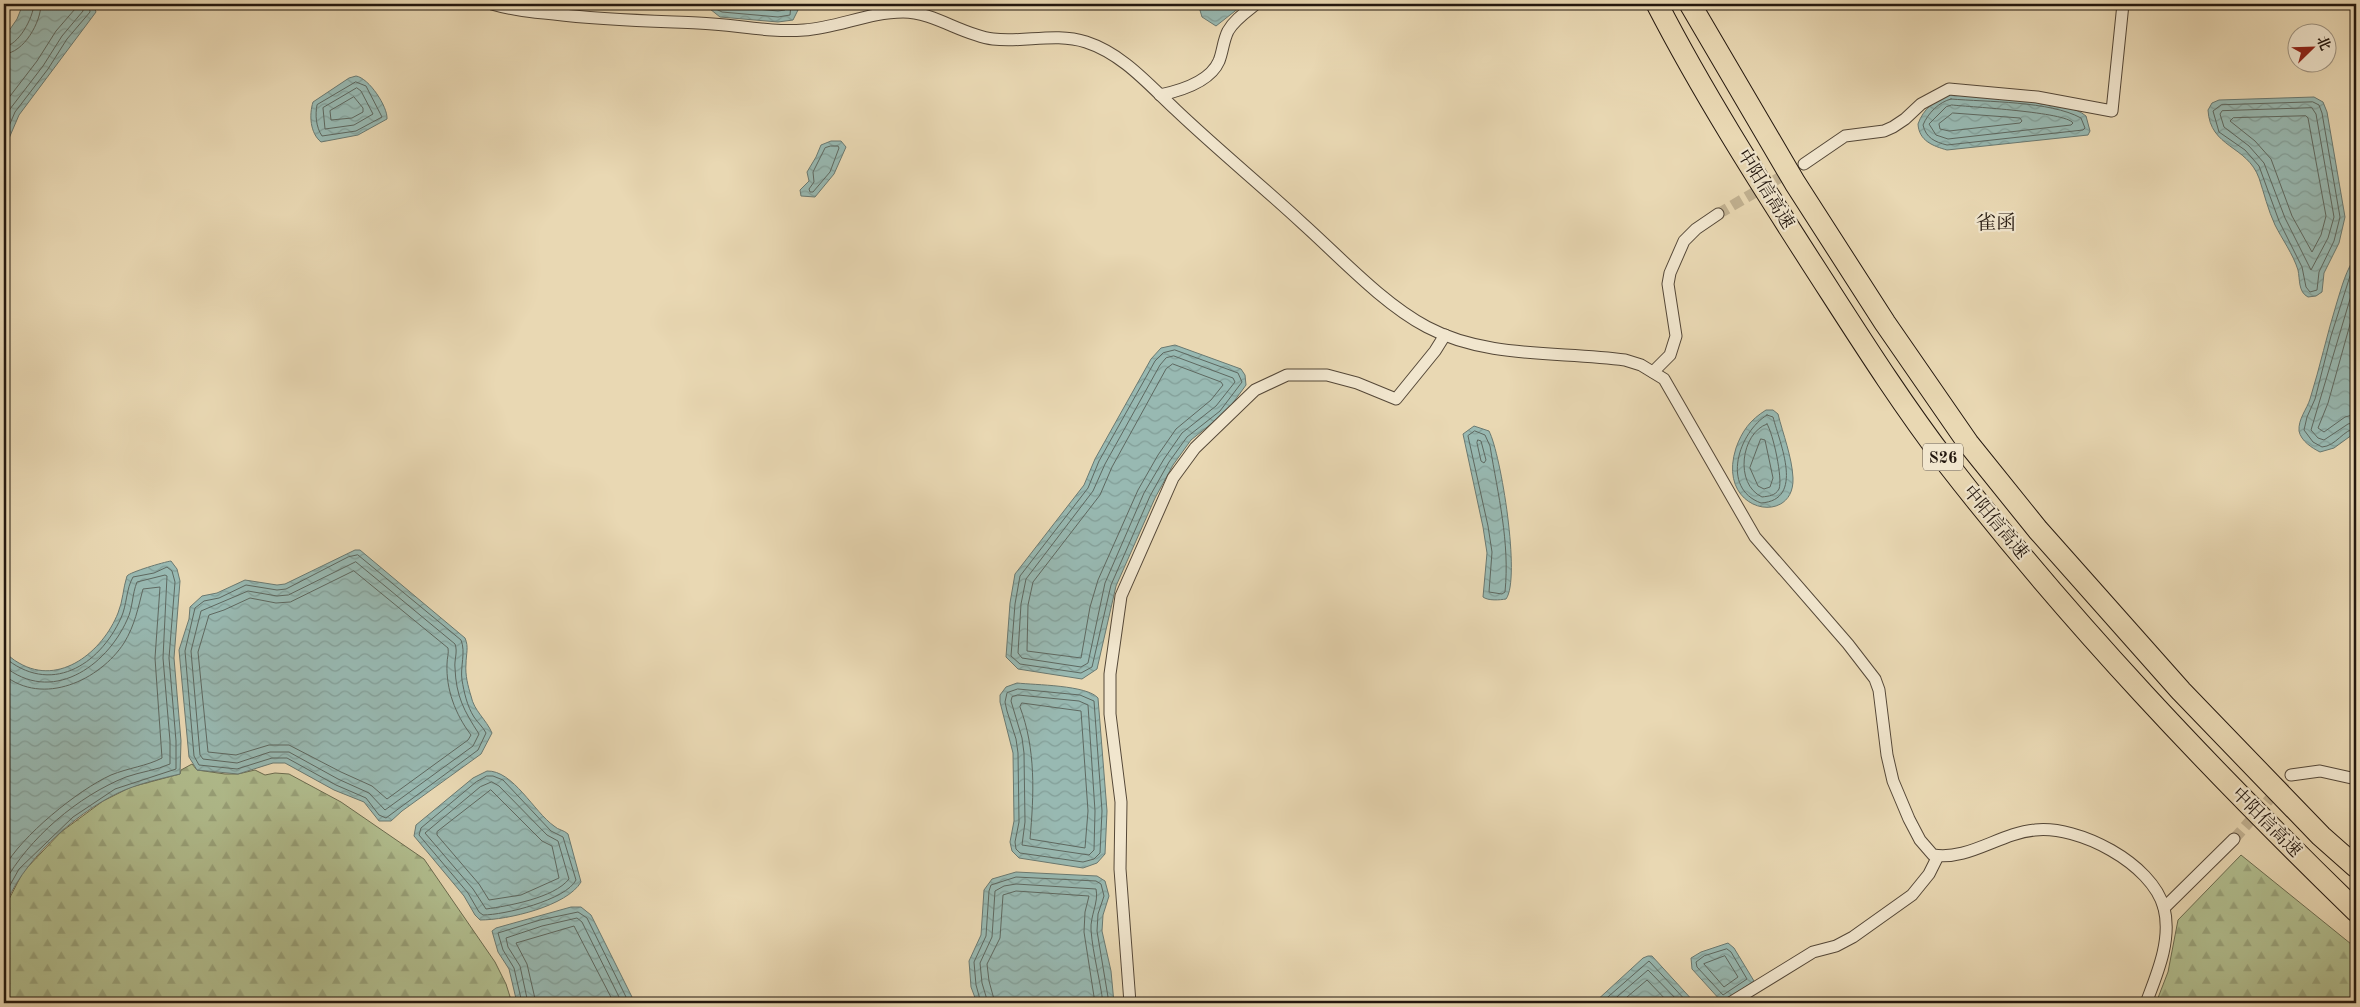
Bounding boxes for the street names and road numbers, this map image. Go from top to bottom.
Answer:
street label: 中阳信高速 [1734,146,1798,232]
road number: S26 [1923,444,1963,471]
street label: 中阳信高速 [1959,481,2033,563]
street label: 中阳信高速 [2228,783,2306,861]

